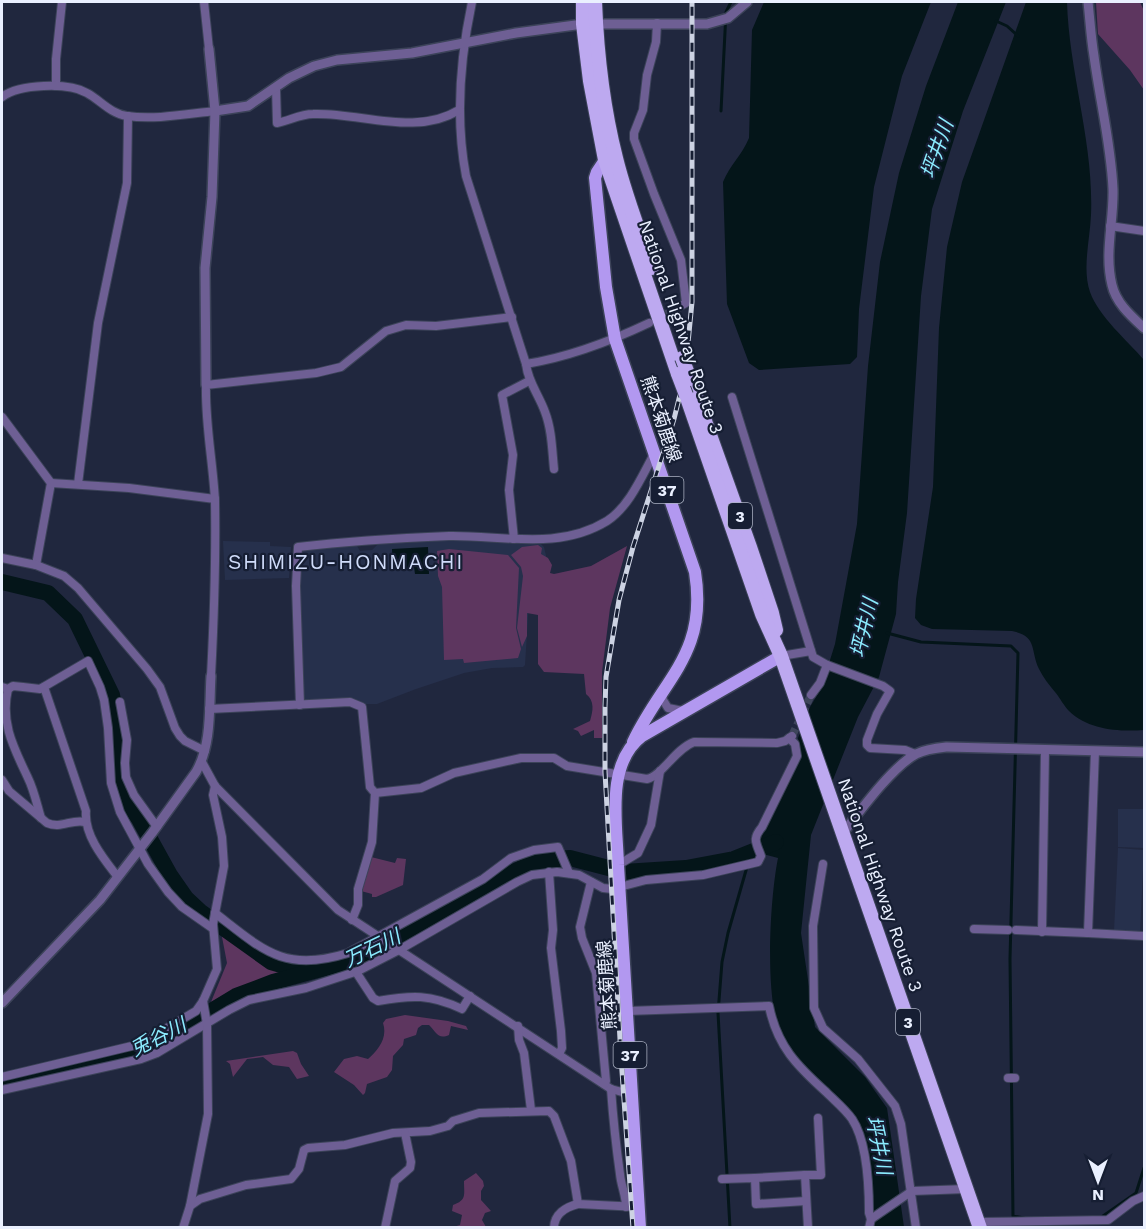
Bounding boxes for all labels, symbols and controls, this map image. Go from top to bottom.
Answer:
water label: 坪井川 [916,115,959,181]
street label: National Highway Route 3 [635,217,728,436]
street label: 熊本菊鹿線 [637,373,686,465]
road number: 37 [650,477,684,503]
road number: 3 [728,503,752,529]
district label: SHIMIZU-HONMACHI [228,549,464,574]
water label: 坪井川 [846,594,883,660]
street label: National Highway Route 3 [834,775,927,994]
water label: 万石川 [340,923,406,972]
street label: 熊本菊鹿線 [593,939,620,1031]
road number: 3 [896,1009,920,1035]
water label: 兎谷川 [126,1012,192,1061]
road number: 37 [614,1042,646,1068]
water label: 坪井川 [861,1113,897,1179]
north arrow [1068,1151,1128,1211]
text: N [1092,1186,1104,1205]

